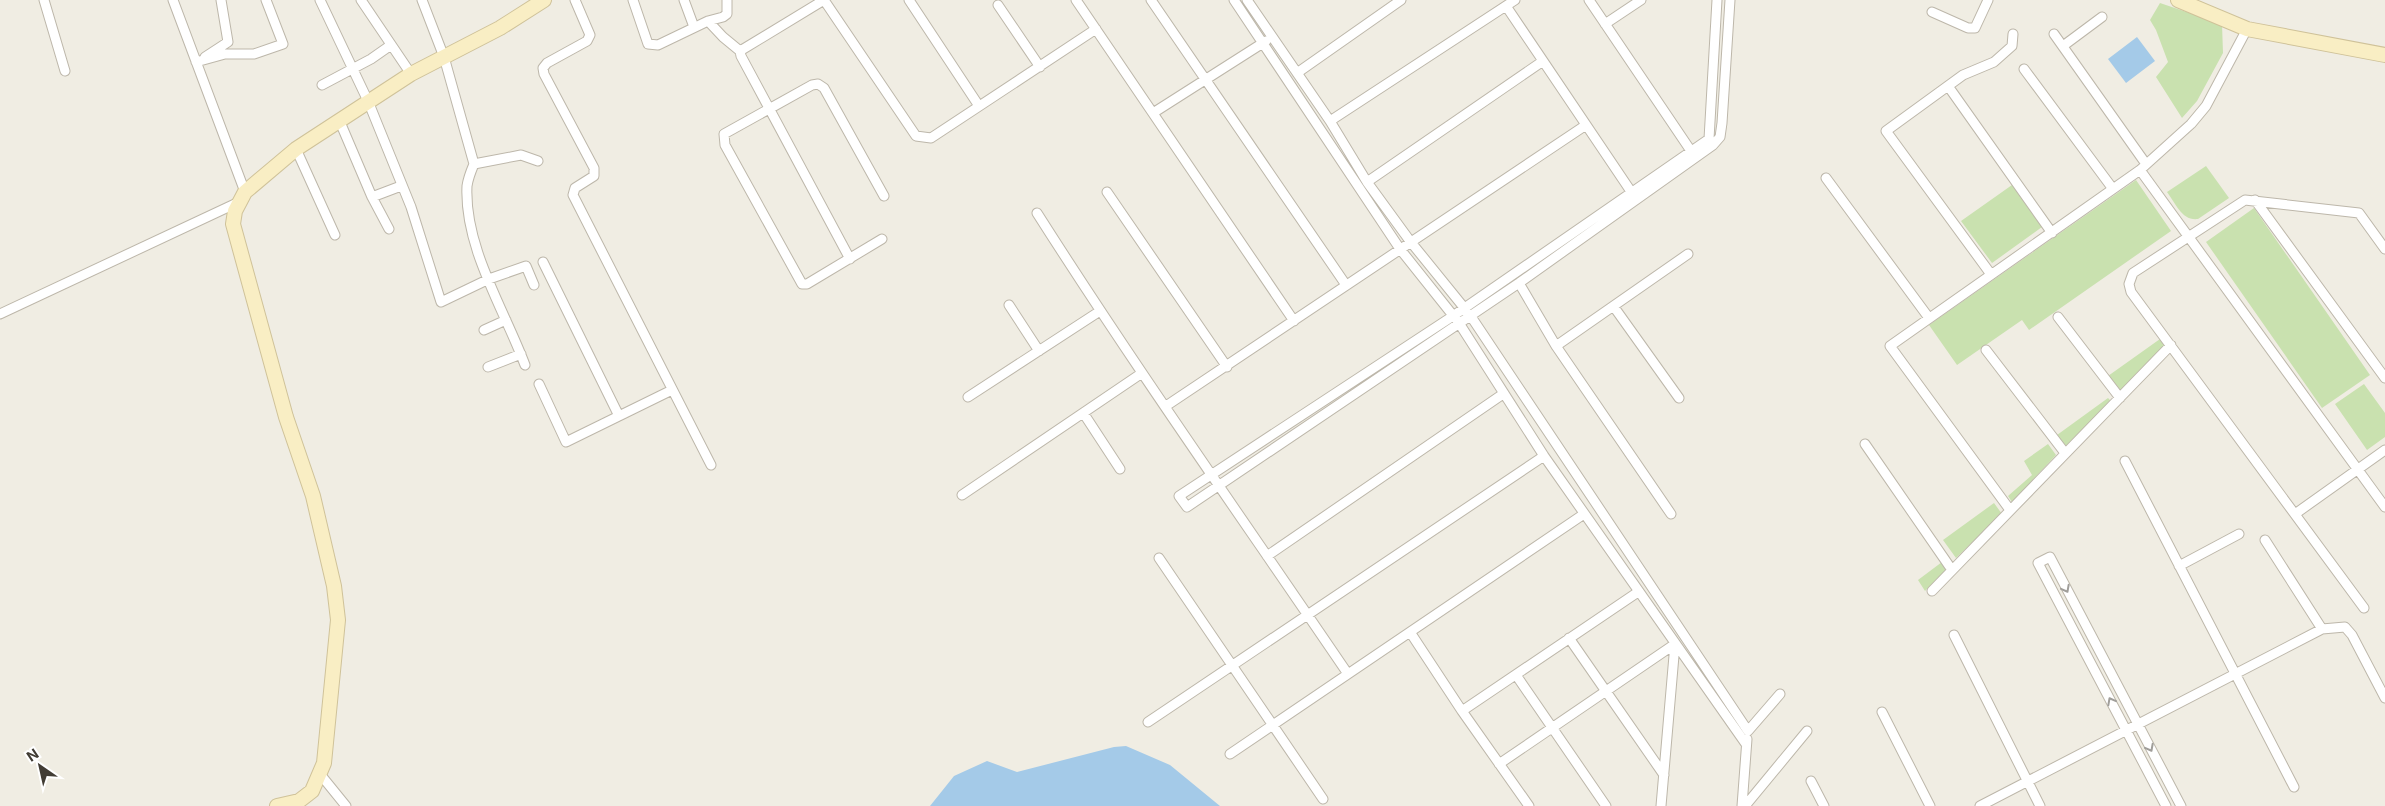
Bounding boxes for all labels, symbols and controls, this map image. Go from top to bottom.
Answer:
one-way arrow [2060,583,2070,592]
one-way arrow [2107,697,2117,706]
north arrow [15,741,65,791]
one-way arrow [2144,743,2154,752]
text: N [23,745,42,765]

